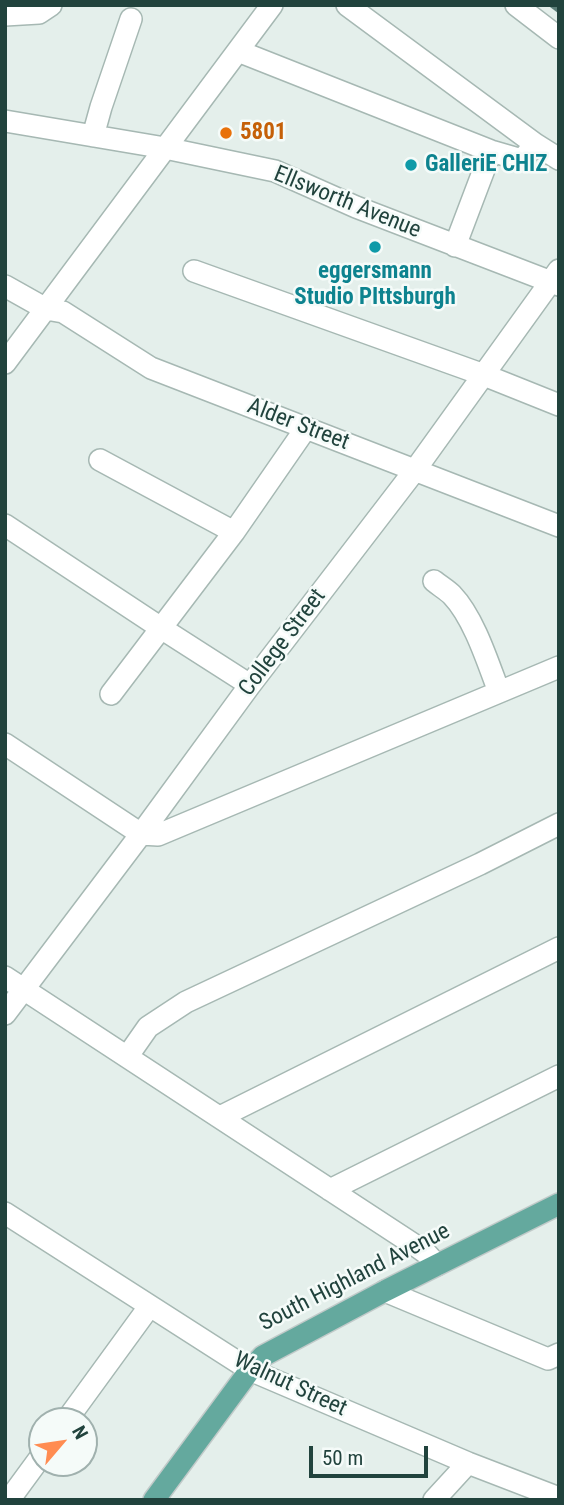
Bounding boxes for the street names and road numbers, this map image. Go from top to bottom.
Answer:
street label: Ellsworth Avenue [270,161,424,245]
street label: Alder Street [243,393,353,457]
street label: College Street [234,584,332,702]
street label: South Highland Avenue [255,1218,455,1338]
street label: Walnut Street [229,1347,351,1423]

